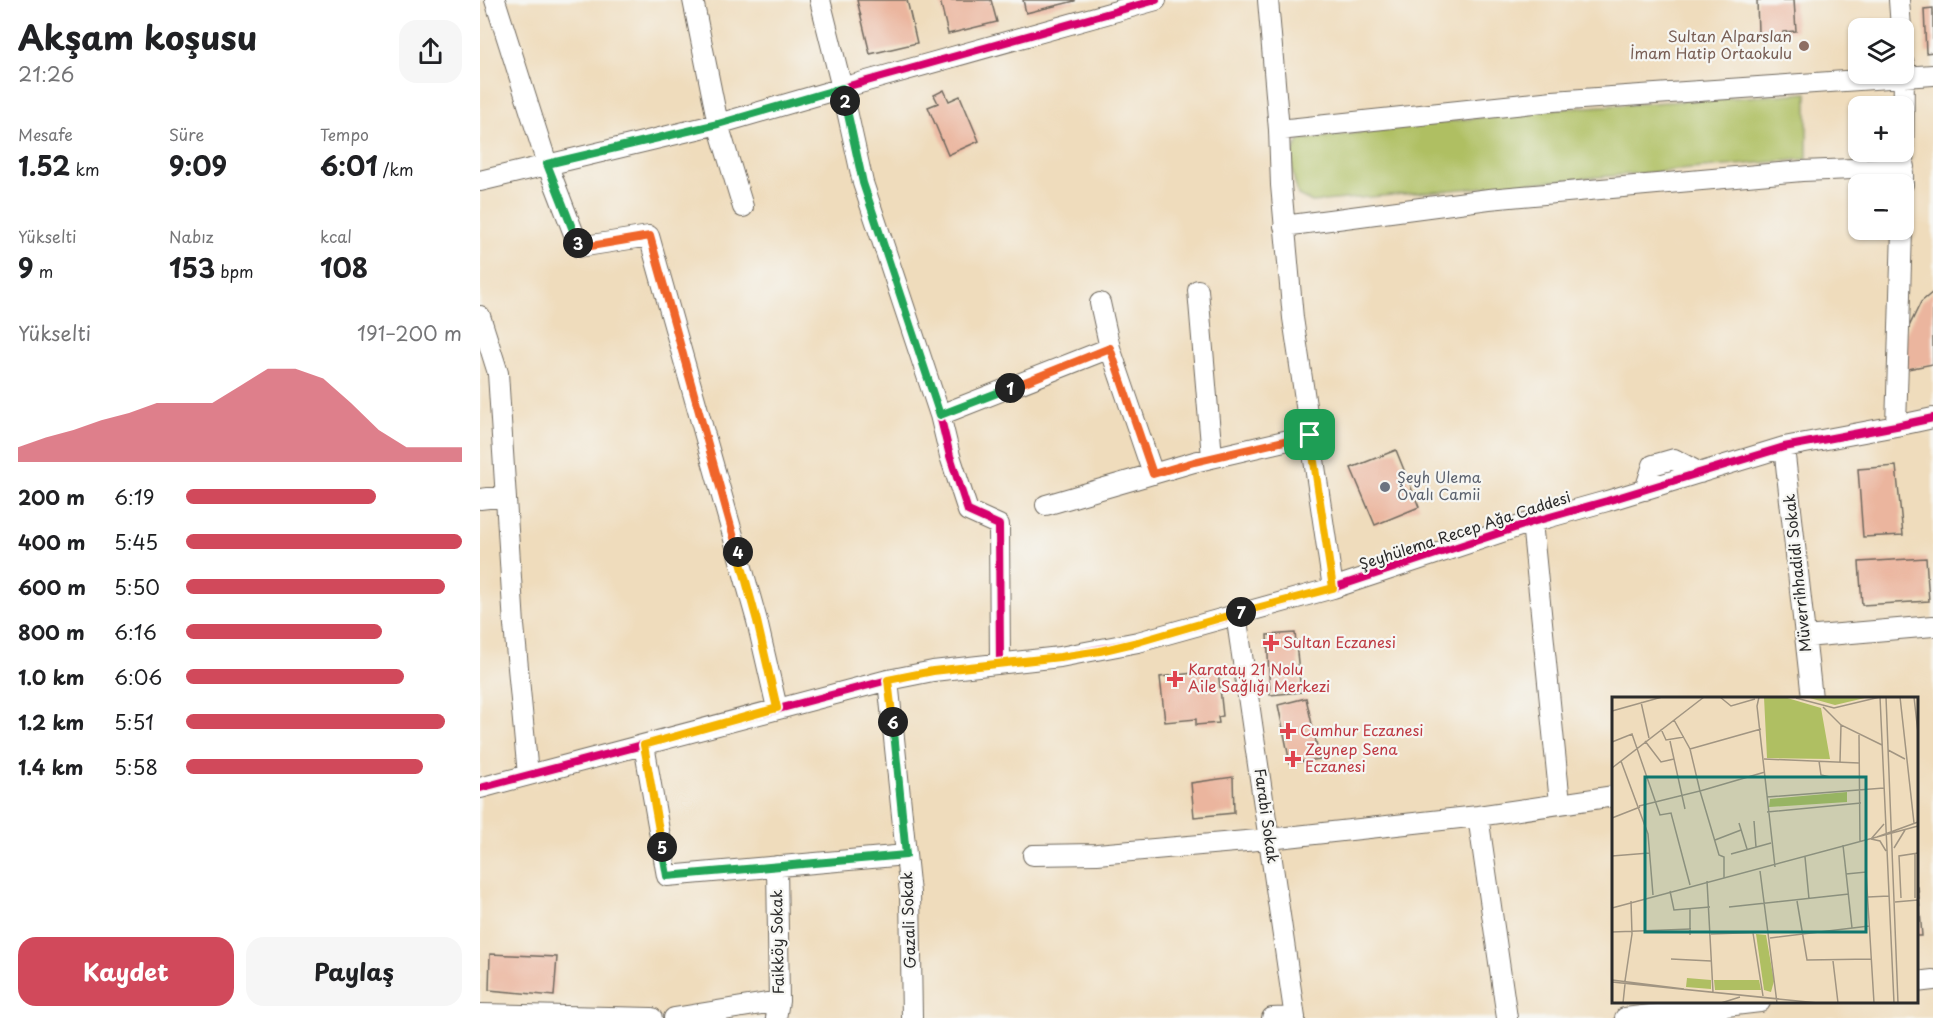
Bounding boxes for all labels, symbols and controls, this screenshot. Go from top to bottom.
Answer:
text: Akşam koşusu [18,11,257,61]
map controls [1848,18,1914,240]
button: layers [1848,18,1914,84]
button: share [399,20,462,83]
place label: Sultan Alparslan İmam Hatip Ortaokulu [1630,24,1792,64]
marker: Sultan Alparslan İmam Hatip Ortaokulu [1797,39,1811,53]
text: 21:26 [18,59,74,89]
pin: 2 [830,86,860,116]
text: 2 [839,89,851,113]
button: + [1848,96,1914,162]
text: Mesafe [18,122,73,146]
text: Süre [169,122,204,146]
text: Tempo [320,122,369,146]
text: 1.52 [18,146,70,185]
text: 9:09 [169,146,227,185]
text: 6:01 [320,146,378,185]
text: km [70,157,100,181]
text: /km [378,157,413,181]
button: − [1848,174,1914,240]
text: Yükselti [18,224,76,248]
text: Nabız [169,224,214,248]
text: kcal [320,224,352,248]
pin: 3 [563,228,593,258]
text: 3 [573,231,583,255]
text: 9 [18,248,34,287]
text: 153 [169,248,215,287]
text: 108 [320,248,368,287]
text: m [34,259,53,283]
text: bpm [215,259,254,283]
text: Yükselti [18,318,91,348]
text: 191–200 m [357,318,462,348]
pin: 1 [995,373,1025,403]
text: 1 [1006,376,1014,400]
pin [1284,409,1335,460]
icon: arrive [1293,418,1326,451]
place label: Şeyh Ulema Ovalı Camii [1397,465,1482,505]
marker: Şeyh Ulema Ovalı Camii [1378,480,1392,494]
text: 200 m [18,482,85,512]
text: 6:19 [114,482,154,512]
street label: Şeyhülema Recep Ağa Caddesi [1356,484,1573,575]
street label: Müverrihhadidi Sokak [1777,492,1816,653]
text: 400 m [18,527,86,557]
text: 5:45 [114,527,158,557]
pin: 4 [723,537,753,567]
text: 4 [733,540,743,564]
text: 600 m [18,572,86,602]
text: 5:50 [114,572,160,602]
pin: 7 [1226,597,1256,627]
text: 7 [1236,600,1246,624]
text: 800 m [18,617,85,647]
text: 6:16 [114,617,157,647]
place label: Sultan Eczanesi [1283,630,1396,653]
marker: Sultan Eczanesi [1264,636,1278,650]
place label: Karatay 21 Nolu Aile Sağlığı Merkezi [1188,657,1330,697]
text: 1.0 km [18,662,85,692]
text: 6:06 [114,662,162,692]
marker: Karatay 21 Nolu Aile Sağlığı Merkezi [1166,670,1184,688]
inset map [1612,697,1918,1003]
text: 1.2 km [18,707,84,737]
text: 5:51 [114,707,154,737]
pin: 6 [878,707,908,737]
text: 6 [887,710,899,734]
place label: Cumhur Eczanesi [1300,718,1423,741]
marker: Cumhur Eczanesi [1281,724,1295,738]
place label: Zeynep Sena Eczanesi [1305,737,1398,777]
text: 1.4 km [18,752,84,782]
text: 5:58 [114,752,158,782]
marker: Zeynep Sena Eczanesi [1286,752,1300,766]
street label: Farabi Sokak [1249,767,1286,865]
pin: 5 [647,832,677,862]
text: 5 [657,835,667,859]
street label: Gazali Sokak [894,871,921,969]
street label: Faikköy Sokak [764,889,789,995]
button: Kaydet [18,937,234,1006]
button: Paylaş [246,937,462,1006]

